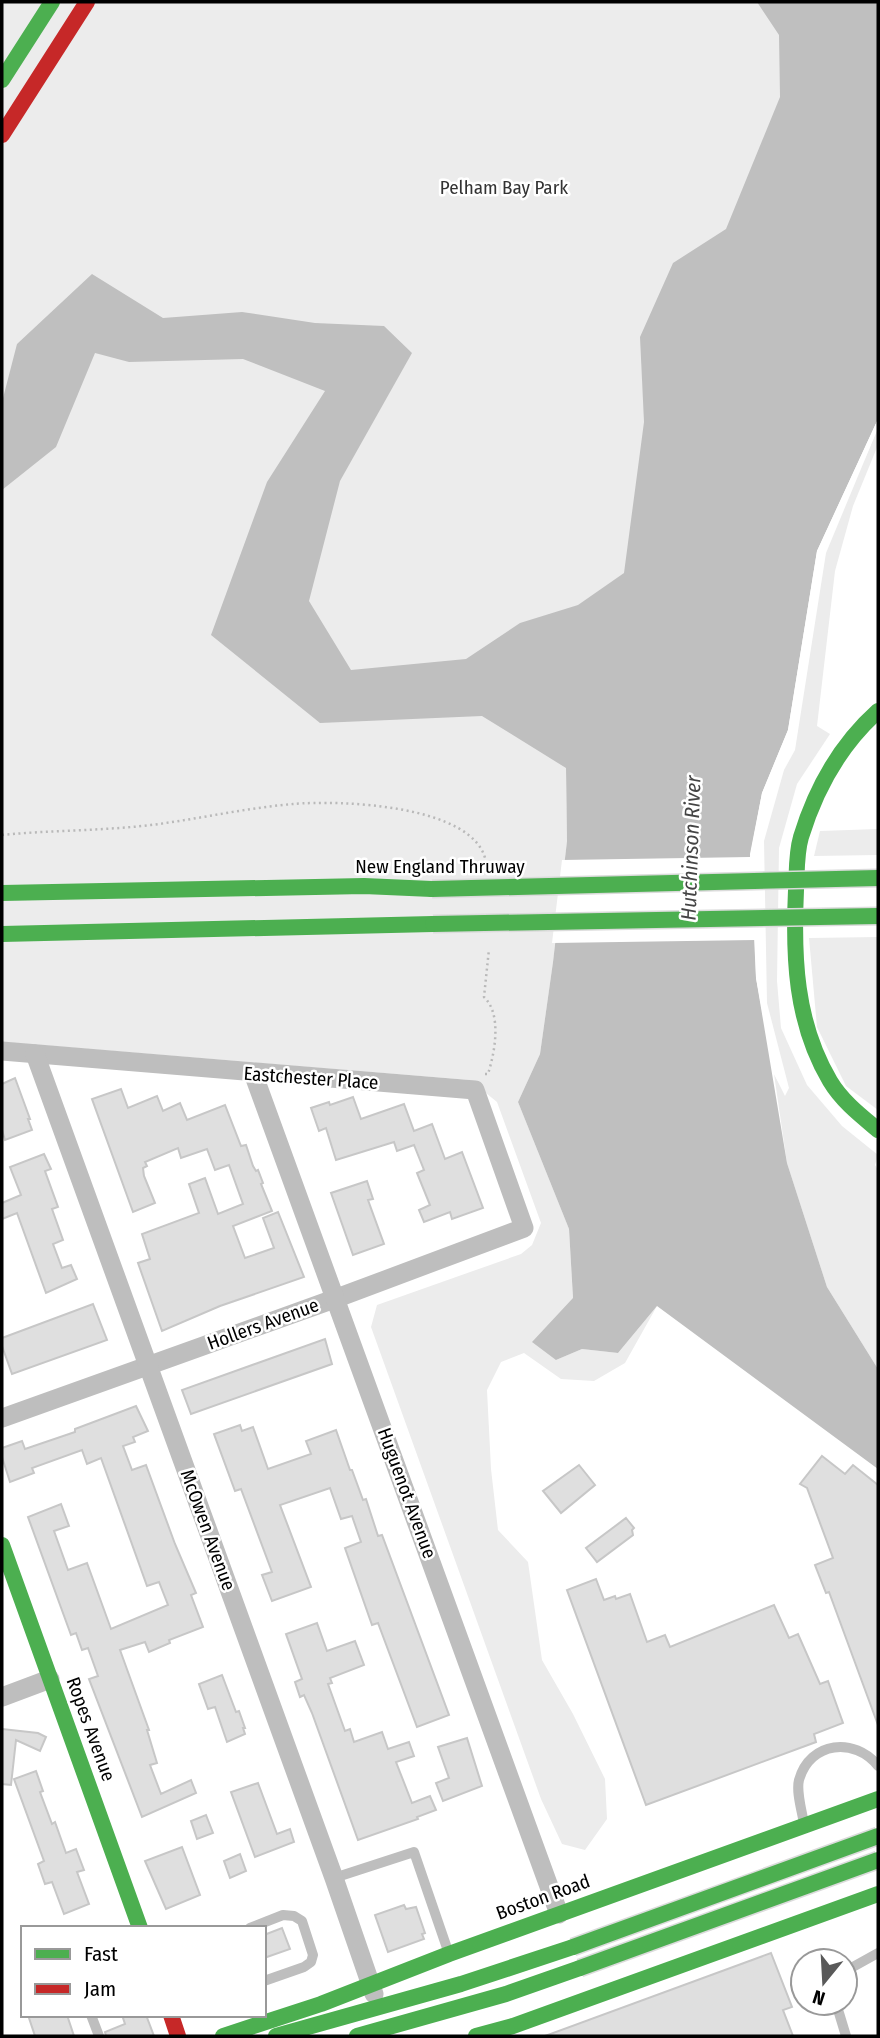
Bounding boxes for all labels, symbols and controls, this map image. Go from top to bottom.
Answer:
park label: Pelham Bay Park [440,176,568,199]
water label: Hutchinson River [675,774,707,921]
street label: New England Thruway [355,855,525,878]
street label: Eastchester Place [243,1062,379,1094]
street label: Hollers Avenue [204,1293,322,1355]
street label: Huguenot Avenue [373,1425,441,1561]
street label: McOwen Avenue [175,1466,241,1594]
street label: Ropes Avenue [62,1674,120,1784]
street label: Boston Road [493,1869,593,1925]
legend [21,1926,266,2017]
text: Fast [84,1941,118,1967]
north arrow [789,1947,859,2017]
text: Jam [84,1976,116,2002]
text: N [810,1985,828,2010]

